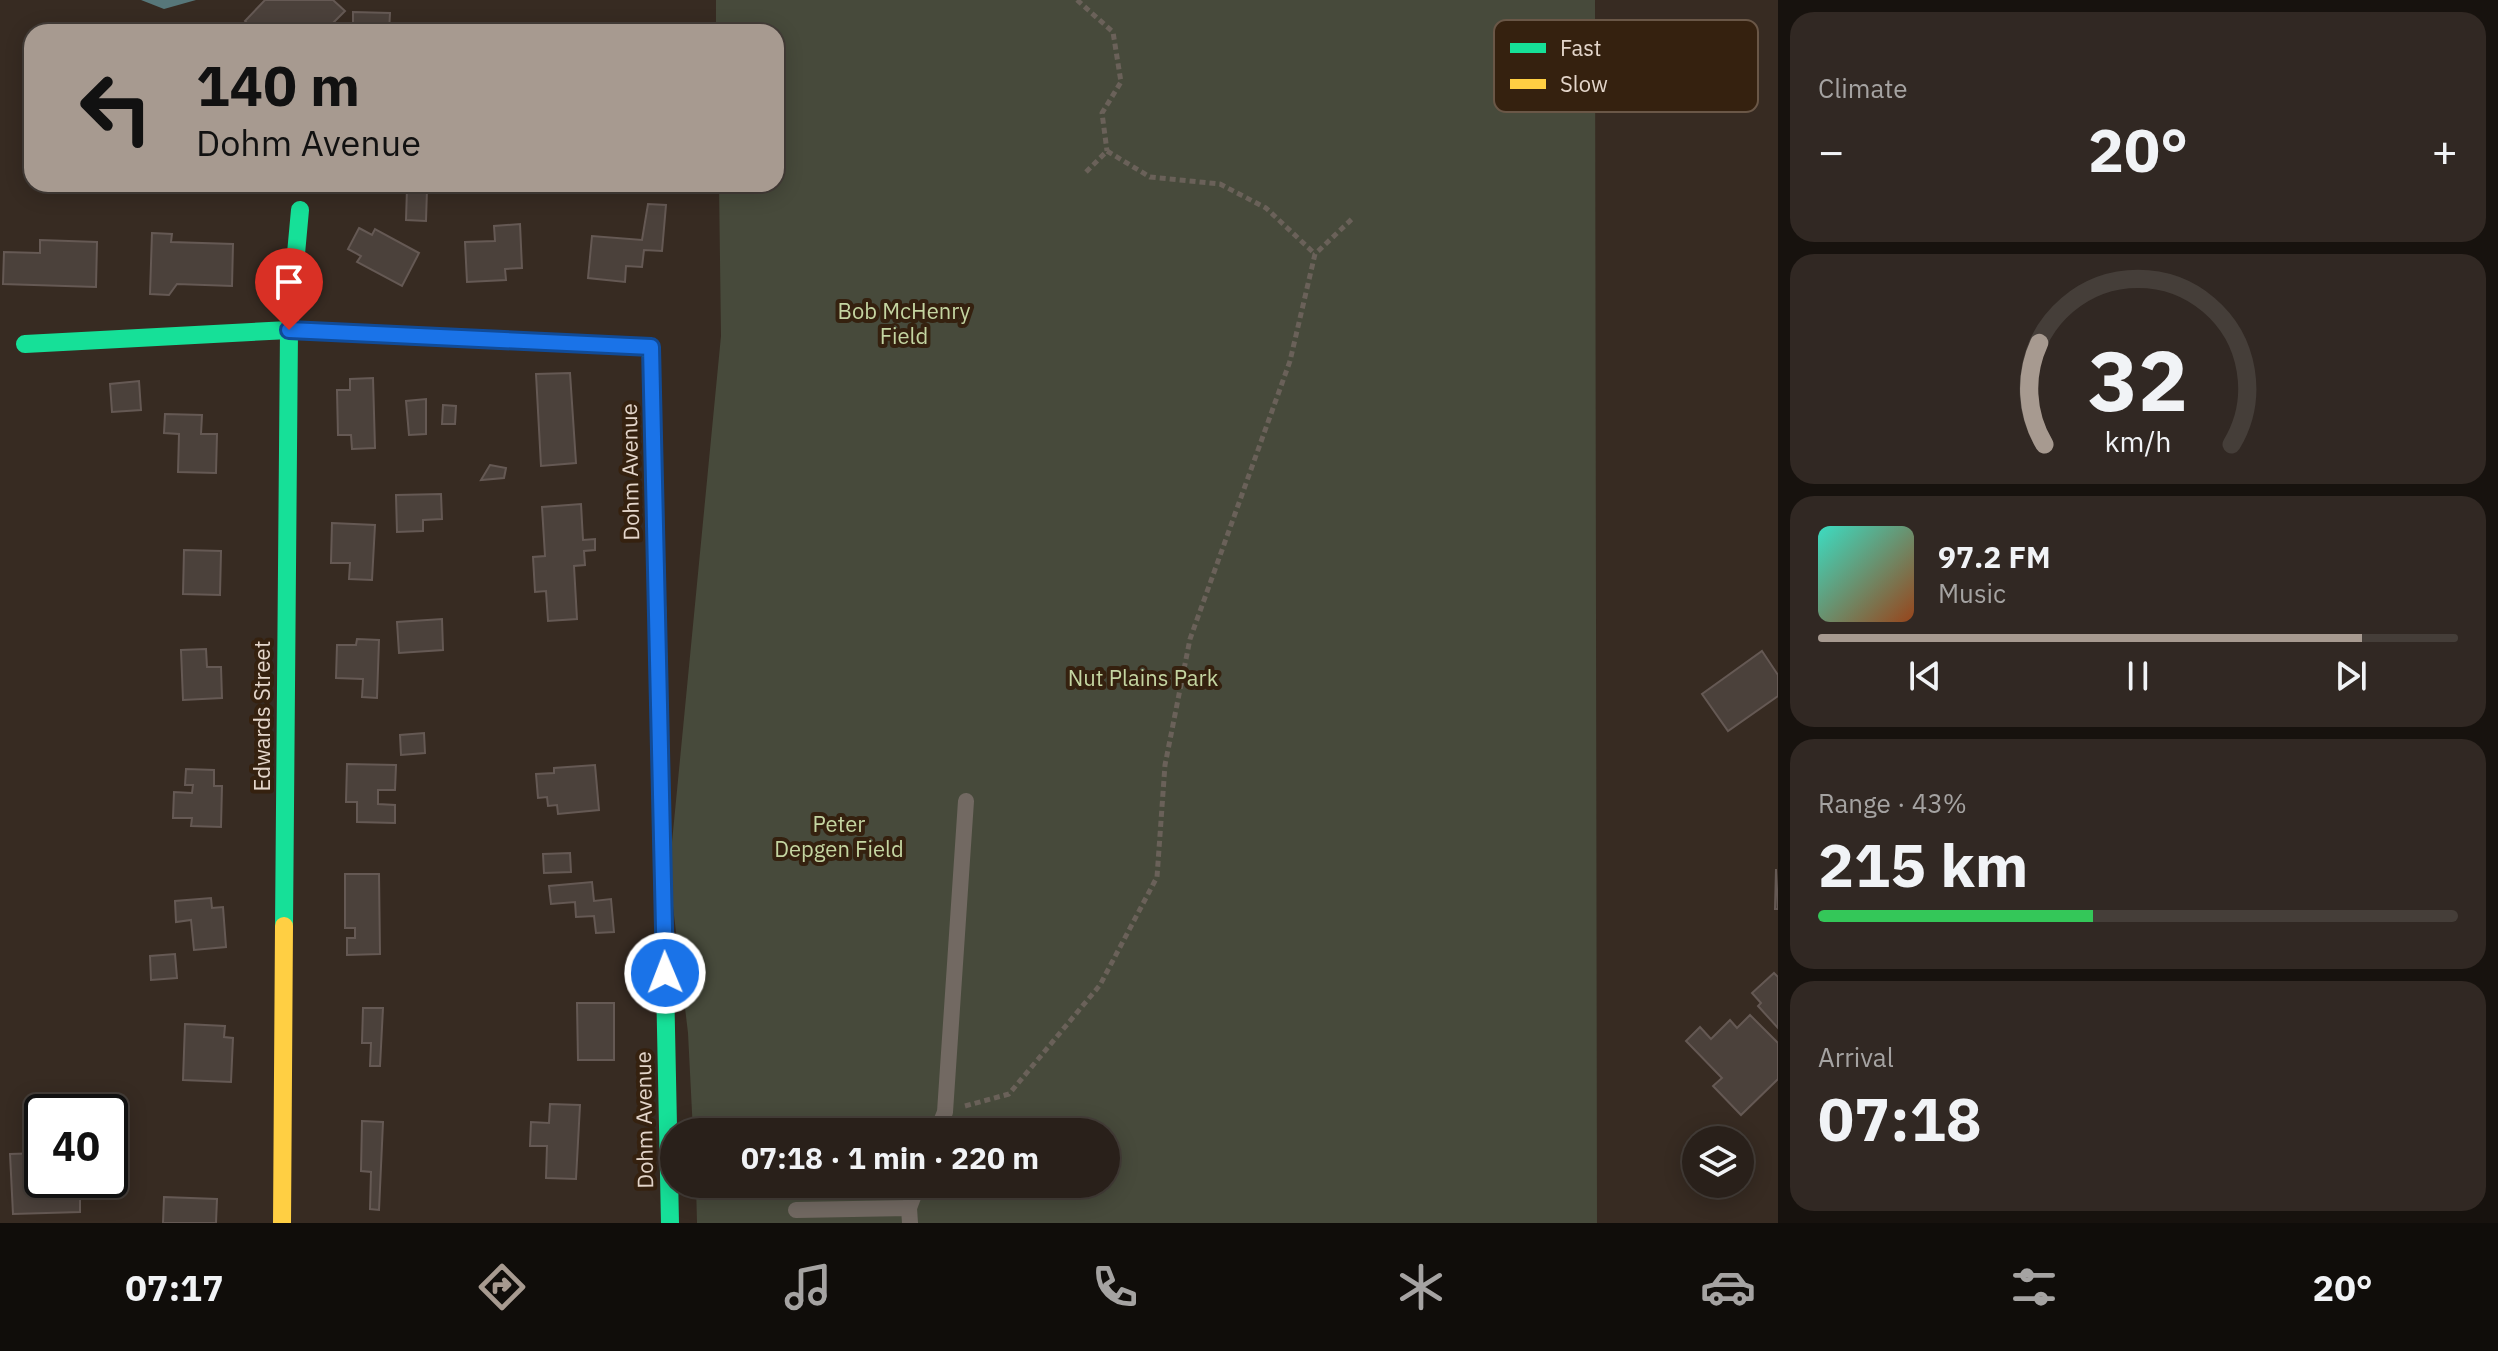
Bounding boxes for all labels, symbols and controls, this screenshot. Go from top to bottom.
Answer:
legend [1494,20,1758,112]
text: Fast [1560,33,1601,62]
text: 140 m [196,49,360,121]
icon: left [64,56,168,160]
text: Slow [1560,69,1608,98]
text: Climate [1818,71,1908,105]
text: 20° [2088,110,2188,189]
text: Dohm Avenue [196,119,421,166]
text: − [1818,122,1844,179]
text: + [2432,122,2458,179]
pin [255,248,323,330]
icon: arrive [267,260,311,304]
park label: Bob McHenry Field [838,296,971,350]
text: 32 [2088,326,2188,434]
street label: Dohm Avenue [614,403,645,541]
text: km/h [2104,423,2172,460]
text: 97.2 FM [1938,537,2051,576]
text: Music [1938,576,2006,610]
street label: Edwards Street [247,641,276,791]
icon: previous [1903,654,1947,698]
icon: pause [2116,654,2160,698]
icon: next [2329,654,2373,698]
park label: Nut Plains Park [1068,663,1219,692]
text: Range · 43% [1818,786,1967,820]
park label: Peter Depgen Field [774,809,904,863]
text: 215 km [1818,825,2028,904]
position arrow [623,931,707,1015]
text: Arrival [1818,1040,1894,1074]
street label: Dohm Avenue [628,1051,659,1189]
text: 07:18 [1818,1079,1982,1158]
speed limit sign: 40 [24,1094,128,1198]
map controls [1682,1126,1754,1198]
button: layers [1682,1126,1754,1198]
text: 07:18 · 1 min · 220 m [741,1138,1039,1177]
icon: directions [474,1259,530,1315]
icon: music [780,1259,836,1315]
icon: phone [1087,1259,1143,1315]
icon: climate [1393,1259,1449,1315]
icon: car [1700,1259,1756,1315]
icon: filters [2006,1259,2062,1315]
text: 07:17 [125,1264,224,1311]
text: 20° [2313,1264,2373,1311]

